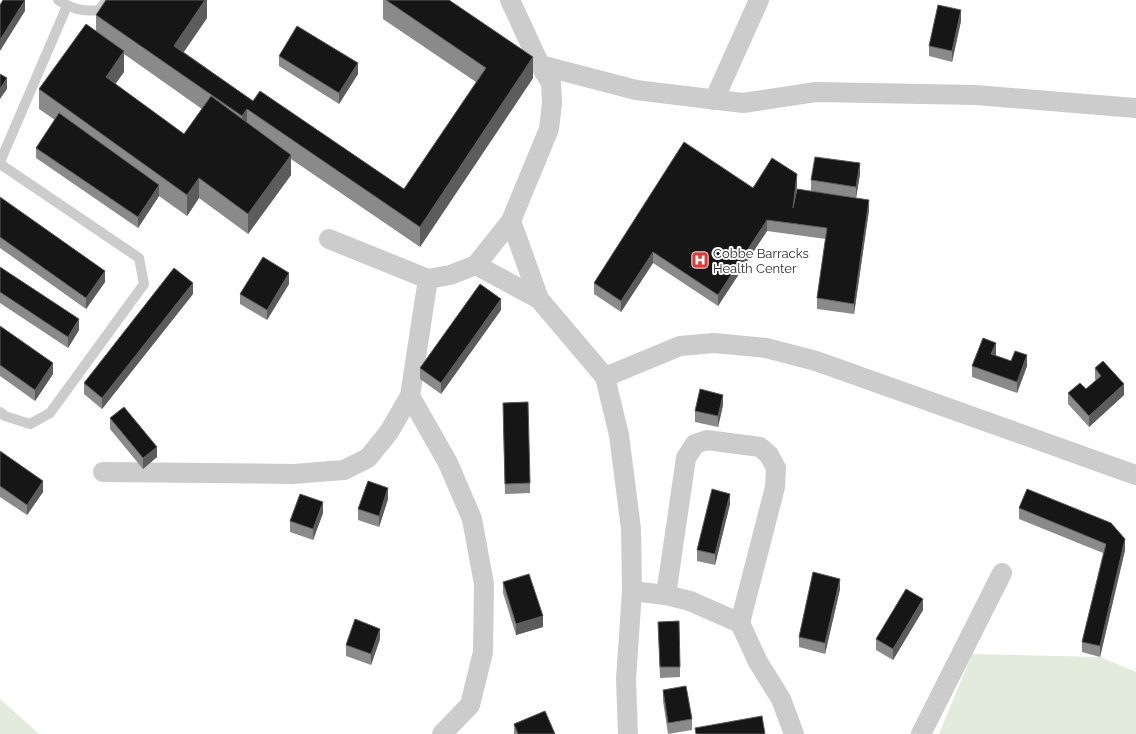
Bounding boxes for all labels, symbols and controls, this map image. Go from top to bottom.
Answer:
place label: Cobbe Barracks Health Center [713,246,809,276]
hospital icon: Cobbe Barracks Health Center [690,250,710,270]

